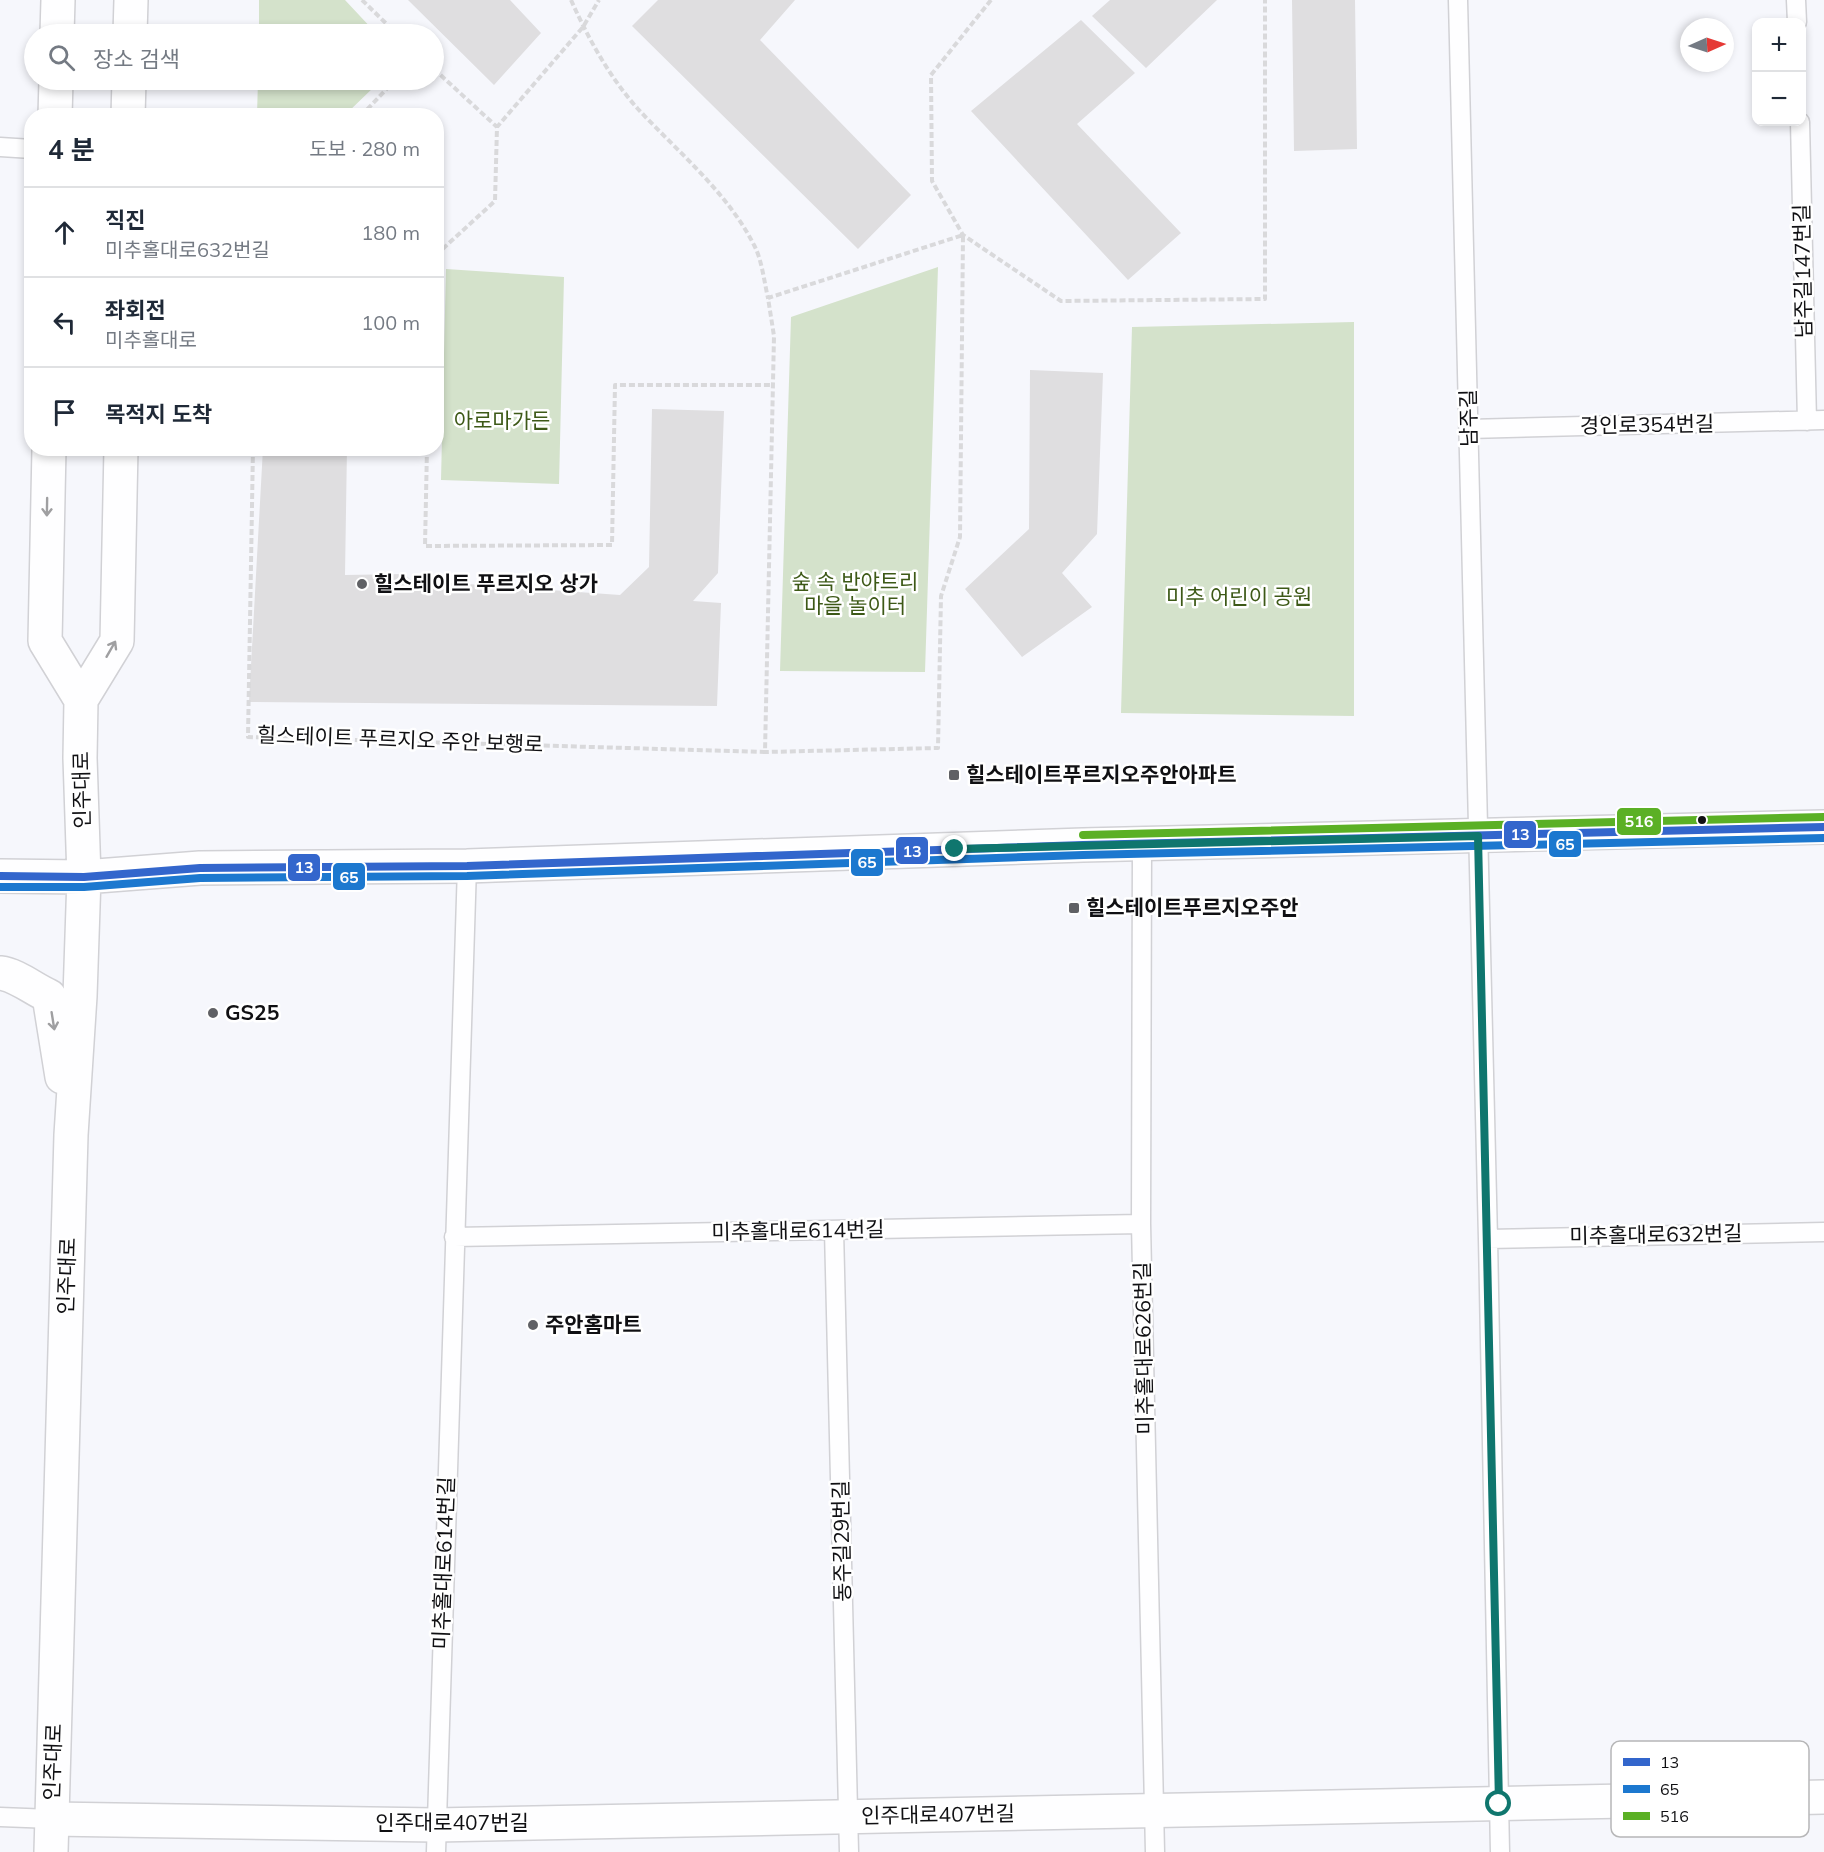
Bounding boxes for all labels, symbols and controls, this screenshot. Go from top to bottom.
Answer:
north arrow [1680,18,1734,72]
map controls [1752,18,1806,126]
button: + [1752,18,1806,72]
search box [24,24,444,90]
icon: search [45,41,78,74]
text: 장소 검색 [93,45,180,73]
button: − [1752,72,1806,126]
text: 4 분 [48,133,95,166]
text: 도보 · 280 m [309,136,420,161]
street label: 남주길147번길 [1788,204,1816,338]
text: 직진 [105,206,145,234]
icon: ahead [48,216,81,249]
text: 180 m [361,220,420,245]
text: 미추홀대로632번길 [105,237,270,262]
text: 좌회전 [105,296,166,324]
icon: left [48,306,81,339]
text: 100 m [361,310,420,335]
text: 미추홀대로 [105,327,197,352]
street label: 남주길 [1454,389,1482,447]
icon: arrive [48,396,81,429]
text: 목적지 도착 [105,400,212,428]
park label: 아로마가든 [454,407,550,433]
street label: 경인로354번길 [1580,410,1714,438]
one-way arrow [42,496,53,516]
park label: 숲 속 반야트리 마을 놀이터 [792,568,918,618]
place label: 힐스테이트 푸르지오 상가 [374,570,598,596]
marker: 힐스테이트 푸르지오 상가 [355,577,369,591]
park label: 미추 어린이 공원 [1166,583,1312,609]
one-way arrow [106,641,118,658]
street label: 힐스테이트 푸르지오 주안 보행로 [256,721,544,757]
street label: 인주대로 [67,751,95,829]
place label: 힐스테이트푸르지오주안아파트 [966,761,1236,787]
marker: 힐스테이트푸르지오주안아파트 [947,768,961,782]
line badge: 516 [1616,807,1662,836]
text: 516 [1625,811,1654,831]
unlabelled marker [1696,814,1708,826]
line badge: 13 [1503,820,1537,849]
text: 13 [1510,824,1530,844]
line badge: 65 [1548,830,1582,858]
text: 65 [1555,834,1575,854]
route end [941,835,967,861]
line badge: 13 [895,836,929,865]
text: 13 [902,841,922,861]
line badge: 65 [850,848,884,877]
text: 65 [857,852,877,872]
line badge: 13 [287,853,321,882]
text: 13 [294,857,314,877]
line badge: 65 [332,862,366,891]
text: 65 [339,867,359,887]
place label: 힐스테이트푸르지오주안 [1086,894,1299,920]
marker: 힐스테이트푸르지오주안 [1067,901,1081,915]
place label: GS25 [225,999,279,1025]
marker: GS25 [206,1006,220,1020]
one-way arrow [47,1010,58,1030]
street label: 미추홀대로614번길 [711,1215,885,1245]
street label: 미추홀대로632번길 [1569,1219,1743,1249]
street label: 인주대로 [52,1237,80,1315]
street label: 미추홀대로626번길 [1128,1261,1158,1435]
place label: 주안홈마트 [545,1311,642,1337]
marker: 주안홈마트 [526,1318,540,1332]
street label: 미추홀대로614번길 [427,1476,459,1650]
street label: 동주길29번길 [827,1480,855,1602]
street label: 인주대로 [38,1723,66,1801]
legend [1611,1741,1809,1837]
text: 13 [1660,1752,1679,1772]
text: 65 [1660,1779,1679,1799]
route start [1485,1790,1511,1816]
street label: 인주대로407번길 [861,1800,1015,1828]
text: 516 [1660,1806,1689,1826]
street label: 인주대로407번길 [375,1809,529,1835]

